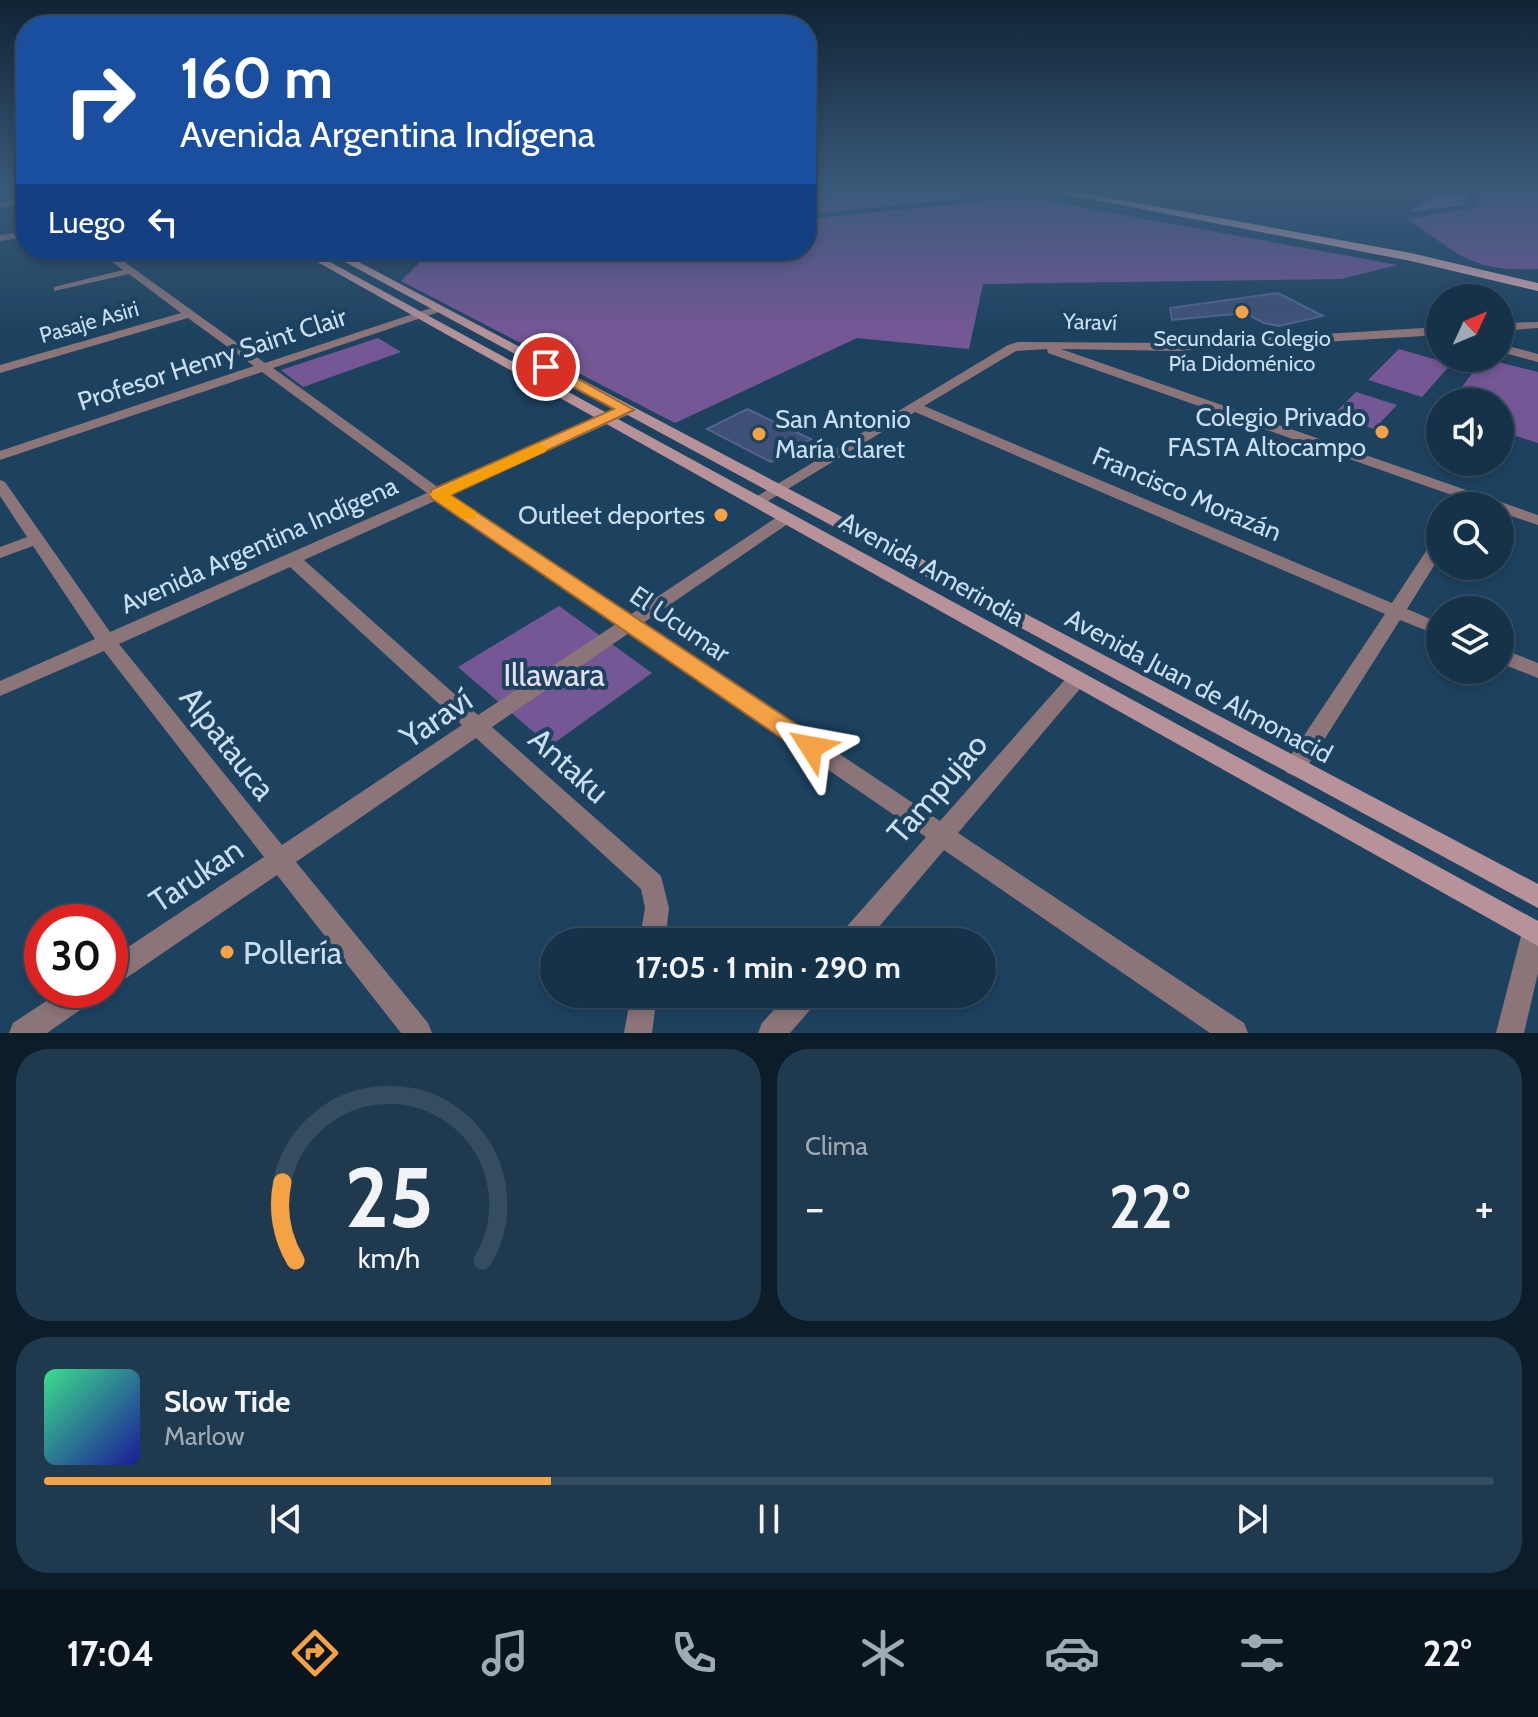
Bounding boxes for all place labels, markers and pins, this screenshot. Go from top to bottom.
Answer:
marker: Secundaria Colegio Pía Didoménico [1233,303,1251,321]
place label: Secundaria Colegio Pía Didoménico [1153,325,1331,377]
pin [512,333,580,401]
place label: Colegio Privado FASTA Altocampo [1168,401,1366,463]
place label: San Antonio María Claret [775,403,911,465]
marker: Colegio Privado FASTA Altocampo [1373,423,1391,441]
marker: San Antonio María Claret [750,425,768,443]
place label: Outleet deportes [518,499,705,531]
marker: Outleet deportes [712,506,730,524]
place label: Pollería [243,933,343,972]
marker: Pollería [218,943,236,961]

